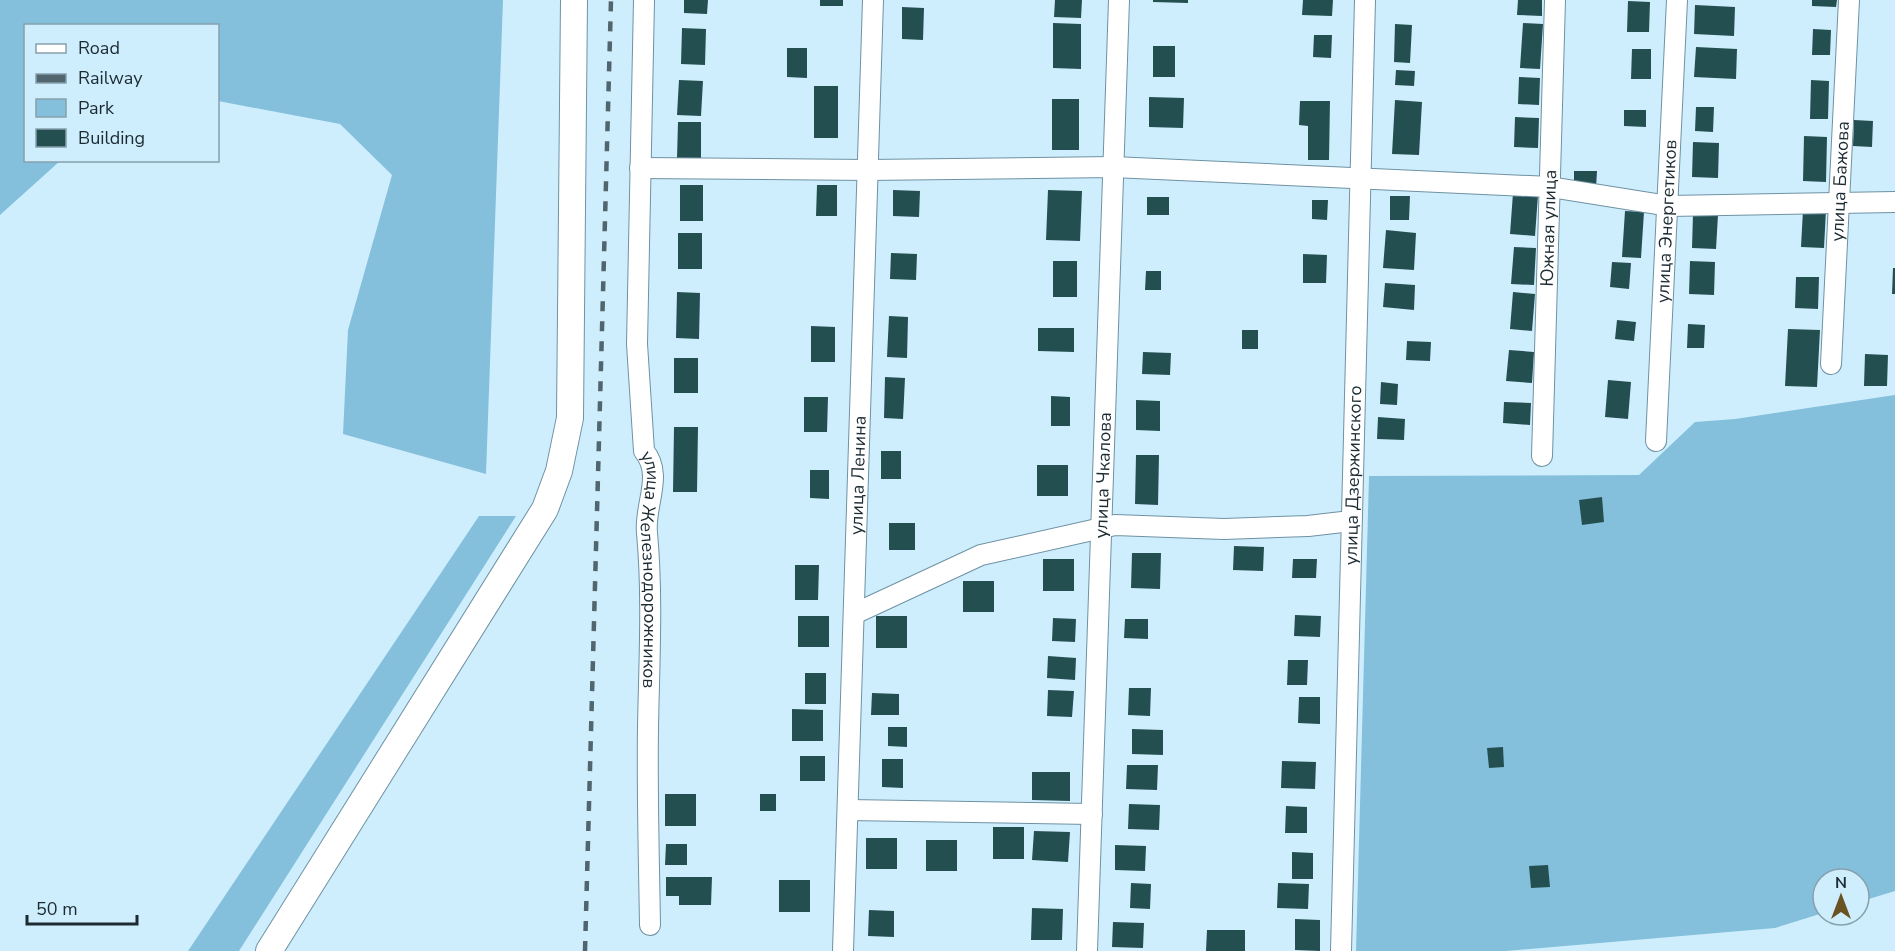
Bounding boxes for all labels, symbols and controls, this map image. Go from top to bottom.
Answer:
legend [24,24,219,162]
text: Road [78,36,120,60]
text: Railway [78,66,143,90]
text: Park [78,96,115,120]
street label: улица Бажова [1825,121,1855,242]
text: Building [78,126,145,150]
street label: улица Энергетиков [1651,139,1682,304]
street label: Южная улица [1535,169,1562,287]
street label: улица Дзержинского [1339,385,1367,565]
street label: улица Чкалова [1089,412,1117,539]
street label: улица Ленина [844,415,872,535]
street label: улица Железнодорожников [635,446,665,689]
north arrow [1811,867,1871,927]
text: N [1835,872,1847,894]
scale bar [27,888,136,926]
text: 50 m [36,897,78,921]

